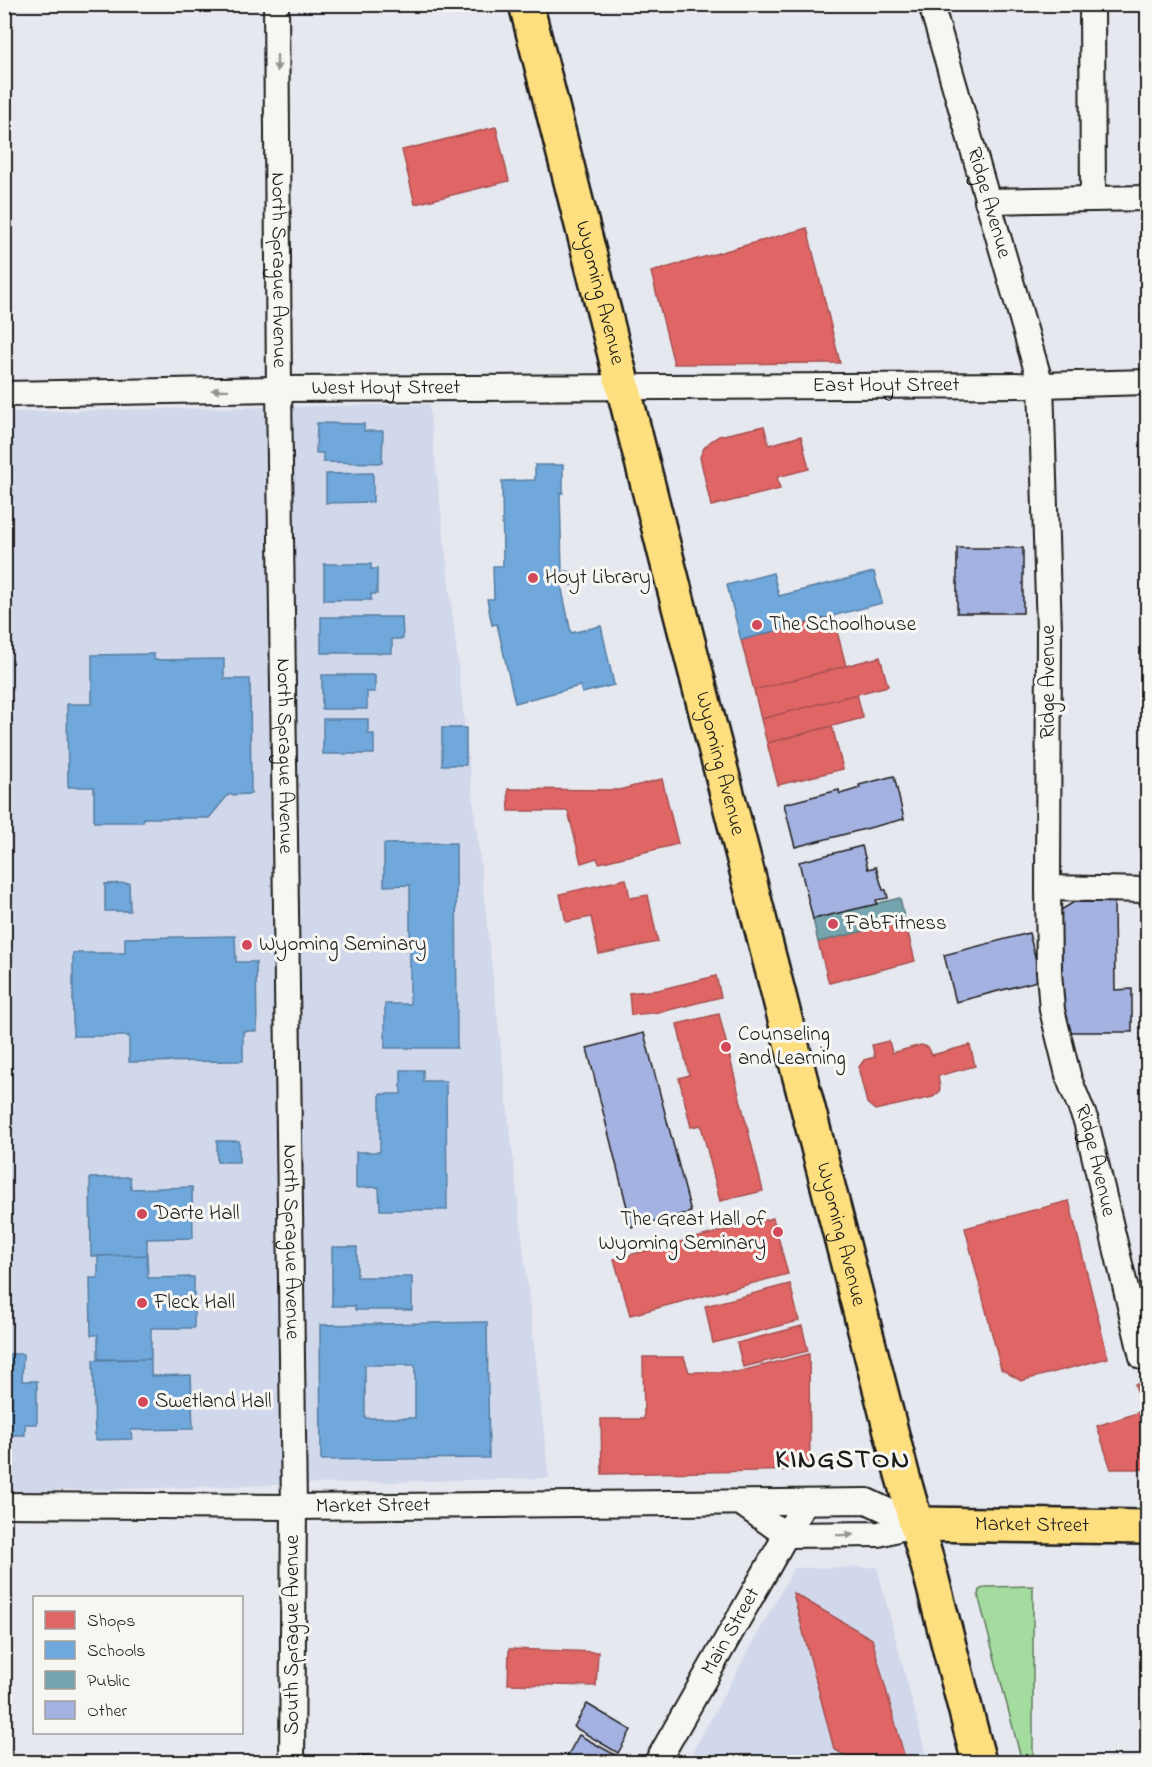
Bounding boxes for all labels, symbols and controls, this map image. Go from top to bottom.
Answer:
one-way arrow [272,53,282,72]
street label: Ridge Avenue [958,144,1019,262]
street label: North Sprague Avenue [261,172,294,368]
street label: Wyoming Avenue [567,218,632,369]
street label: East Hoyt Street [812,370,960,403]
street label: West Hoyt Street [311,373,460,405]
one-way arrow [211,385,230,395]
place label: Hoyt Library [545,563,651,595]
marker: Hoyt Library [526,571,540,585]
place label: The Schoolhouse [769,610,917,640]
marker: The Schoolhouse [750,618,764,632]
street label: Ridge Avenue [1034,624,1066,739]
street label: North Sprague Avenue [267,658,300,855]
street label: Wyoming Avenue [686,689,752,840]
place label: FabFitness [844,909,947,939]
marker: FabFitness [826,917,840,931]
place label: Wyoming Seminary [259,930,426,962]
marker: Wyoming Seminary [240,938,254,952]
place label: Counseling and Learning [738,1020,846,1076]
marker: Counseling and Learning [719,1040,733,1054]
street label: Ridge Avenue [1066,1100,1123,1220]
street label: North Sprague Avenue [273,1144,307,1340]
street label: Wyoming Avenue [808,1159,873,1310]
place label: Darte Hall [153,1199,240,1229]
place label: The Great Hall of Wyoming Seminary [599,1205,766,1261]
marker: Darte Hall [135,1207,149,1221]
marker: The Great Hall of Wyoming Seminary [771,1225,785,1239]
place label: Fleck Hall [153,1288,235,1318]
marker: Fleck Hall [135,1296,149,1310]
place label: Swetland Hall [155,1387,272,1417]
marker: Swetland Hall [136,1395,150,1409]
district label: KINGSTON [775,1441,911,1480]
street label: Market Street [316,1491,430,1522]
street label: Market Street [975,1510,1089,1541]
one-way arrow [835,1530,854,1539]
street label: South Sprague Avenue [278,1534,310,1735]
street label: Main Street [694,1582,768,1681]
legend [33,1596,243,1734]
text: Shops [87,1609,135,1635]
text: Schools [87,1639,145,1665]
text: Public [87,1669,130,1695]
text: Other [87,1699,127,1725]

